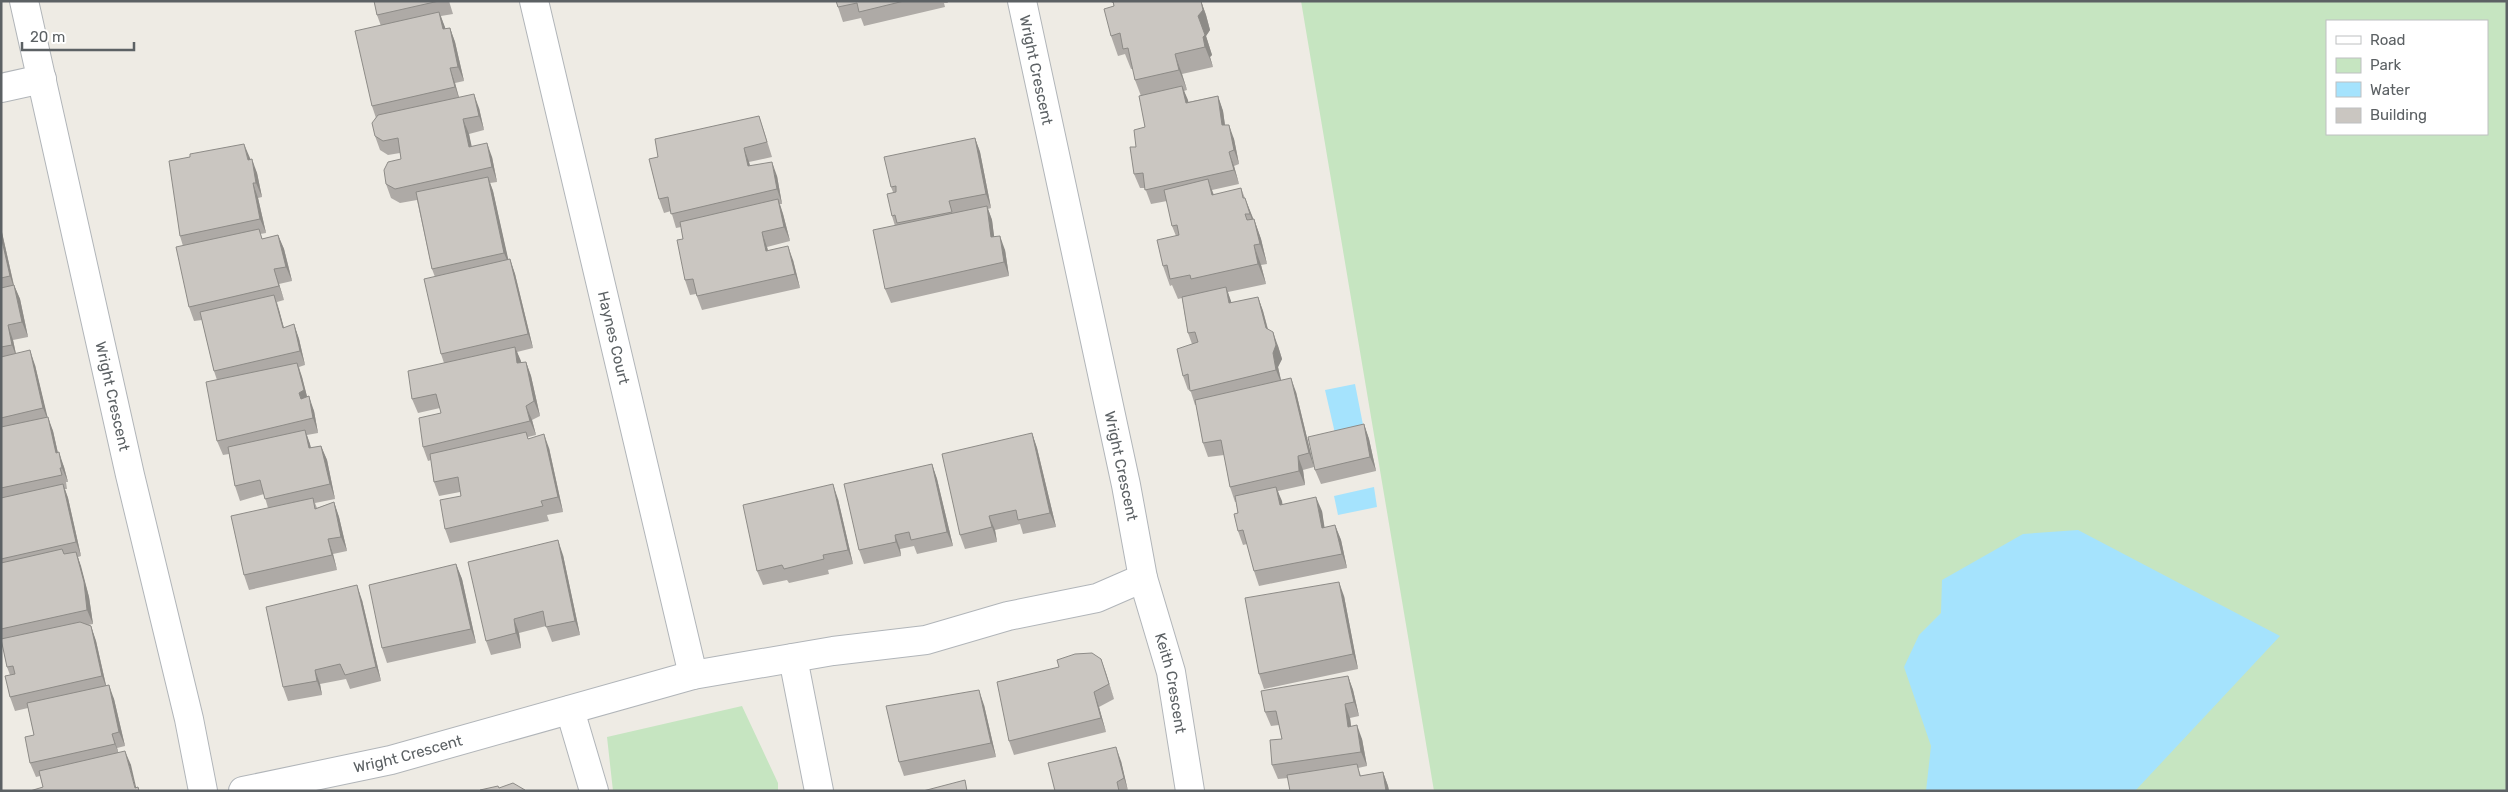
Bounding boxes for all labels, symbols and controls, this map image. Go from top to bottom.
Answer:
street label: Wright Crescent [1016,13,1056,127]
scale bar [22,20,135,52]
legend [2326,20,2488,135]
text: 20 m [30,28,65,46]
text: Road [2370,31,2406,49]
text: Park [2370,56,2401,74]
text: Water [2370,81,2410,99]
text: Building [2370,106,2427,124]
street label: Haynes Court [594,289,633,386]
street label: Wright Crescent [91,340,133,453]
street label: Wright Crescent [1101,409,1141,523]
street label: Keith Crescent [1151,631,1190,735]
street label: Wright Crescent [352,731,465,777]

